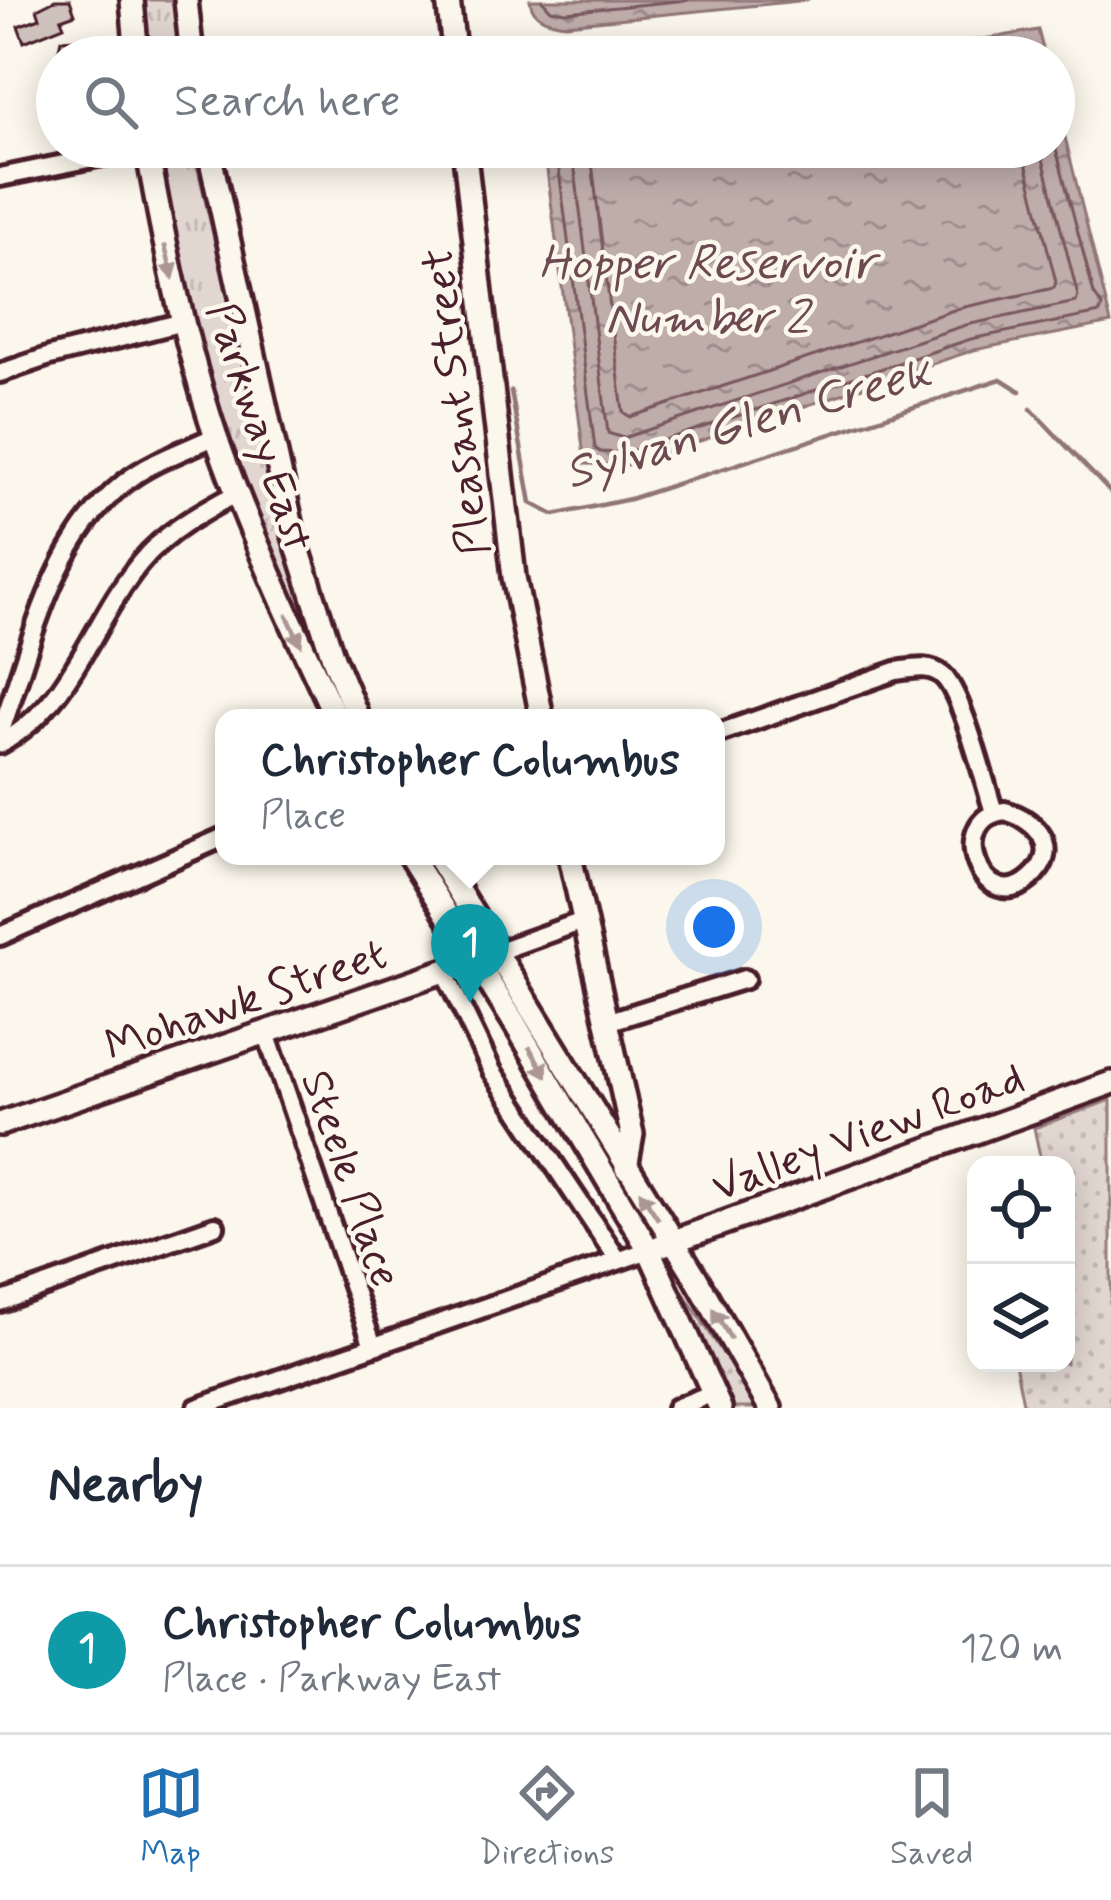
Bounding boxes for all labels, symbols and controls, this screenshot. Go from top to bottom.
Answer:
search box [36,36,1075,168]
icon: search [78,69,144,135]
text: Search here [174,73,401,132]
water label: Hopper Reservoir Number 2 [539,233,882,351]
one-way arrow [160,243,179,280]
street label: Pleasant Street [409,244,506,559]
street label: Parkway East [191,295,327,559]
water label: Sylvan Glen Creek [558,340,940,506]
one-way arrow [284,613,304,648]
popup [215,709,725,865]
text: Christopher Columbus [260,732,680,791]
text: Place [260,791,346,842]
your location [684,897,744,957]
pin: 1 [431,904,509,1003]
street label: Mohawk Street [97,925,395,1077]
one-way arrow [527,1046,548,1079]
street label: Valley View Road [704,1049,1032,1217]
street label: Steele Place [285,1063,414,1295]
map controls [967,1156,1075,1372]
button: locate [967,1156,1075,1264]
one-way arrow [639,1188,661,1221]
button: layers [967,1264,1075,1372]
one-way arrow [713,1307,734,1341]
text: Nearby [48,1453,203,1519]
text: Christopher Columbus [162,1595,581,1654]
text: 1 [78,1624,96,1675]
text: 120 m [960,1624,1063,1675]
text: Place · Parkway East [162,1654,501,1705]
tab: Map [138,1760,204,1876]
tab: Directions [479,1760,615,1876]
tab: Saved [890,1760,973,1876]

